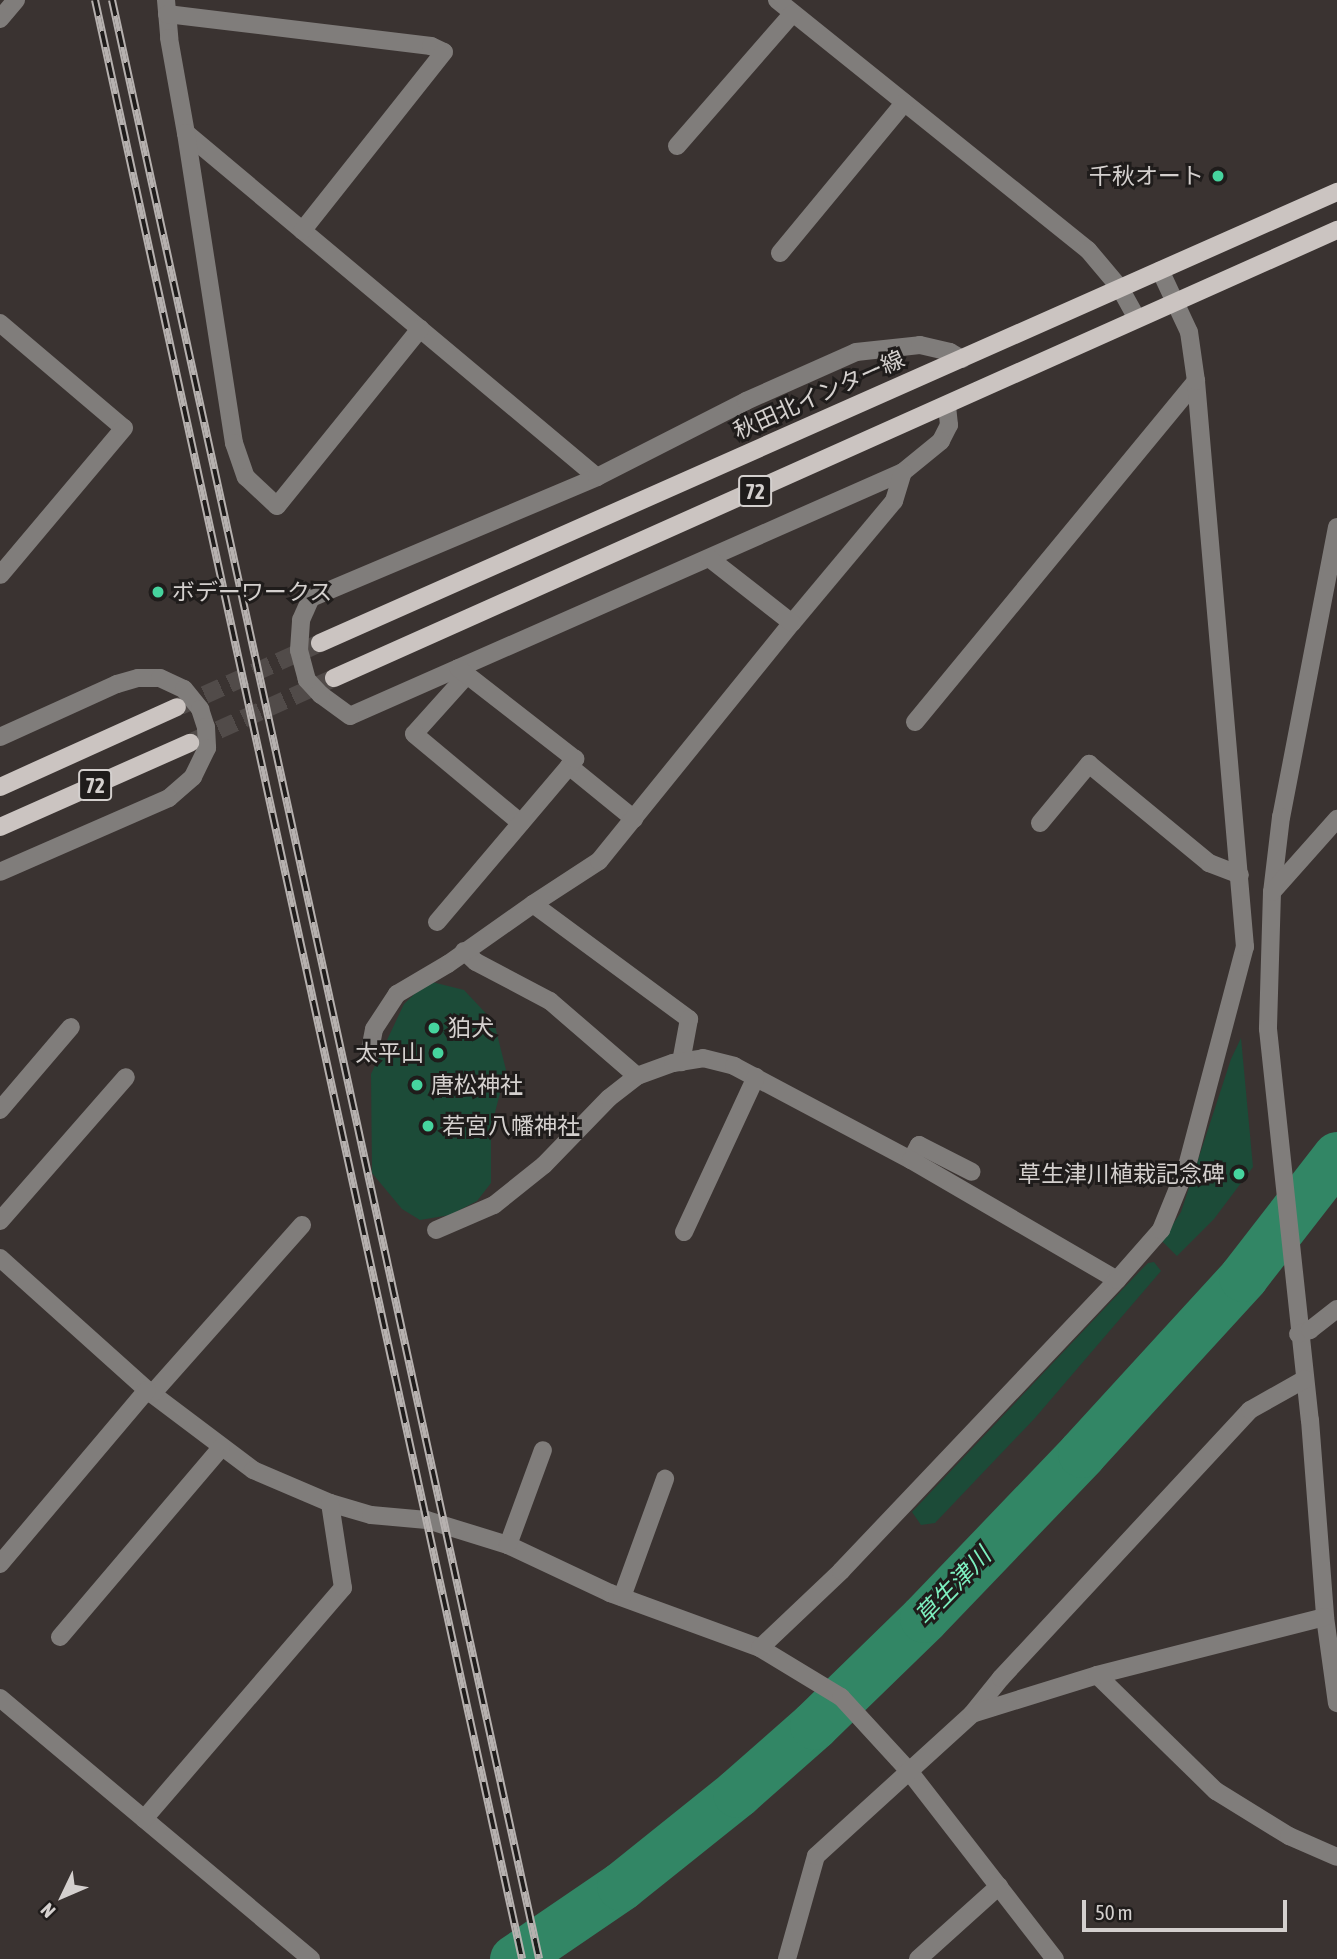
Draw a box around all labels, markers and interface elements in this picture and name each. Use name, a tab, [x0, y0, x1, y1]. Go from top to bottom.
place label: 千秋オート	[1089, 162, 1204, 190]
marker: 千秋オート	[1210, 168, 1226, 184]
street label: 秋田北インター線	[729, 345, 909, 445]
road number: 72	[738, 474, 772, 508]
place label: ボデーワークス	[172, 578, 333, 606]
marker: ボデーワークス	[150, 584, 166, 600]
road number: 72	[78, 768, 112, 802]
place label: 狛犬	[448, 1014, 494, 1042]
marker: 狛犬	[426, 1020, 442, 1036]
place label: 太平山	[355, 1039, 424, 1067]
marker: 太平山	[430, 1045, 446, 1061]
place label: 唐松神社	[431, 1071, 523, 1099]
marker: 唐松神社	[409, 1077, 425, 1093]
place label: 若宮八幡神社	[442, 1112, 580, 1140]
marker: 若宮八幡神社	[420, 1118, 436, 1134]
place label: 草生津川植栽記念碑	[1018, 1160, 1225, 1188]
marker: 草生津川植栽記念碑	[1231, 1166, 1247, 1182]
water label: 草生津川	[909, 1541, 997, 1631]
north arrow	[28, 1861, 98, 1931]
scale bar	[1085, 1885, 1290, 1929]
text: N	[36, 1899, 60, 1922]
text: 50 m	[1095, 1900, 1133, 1924]

